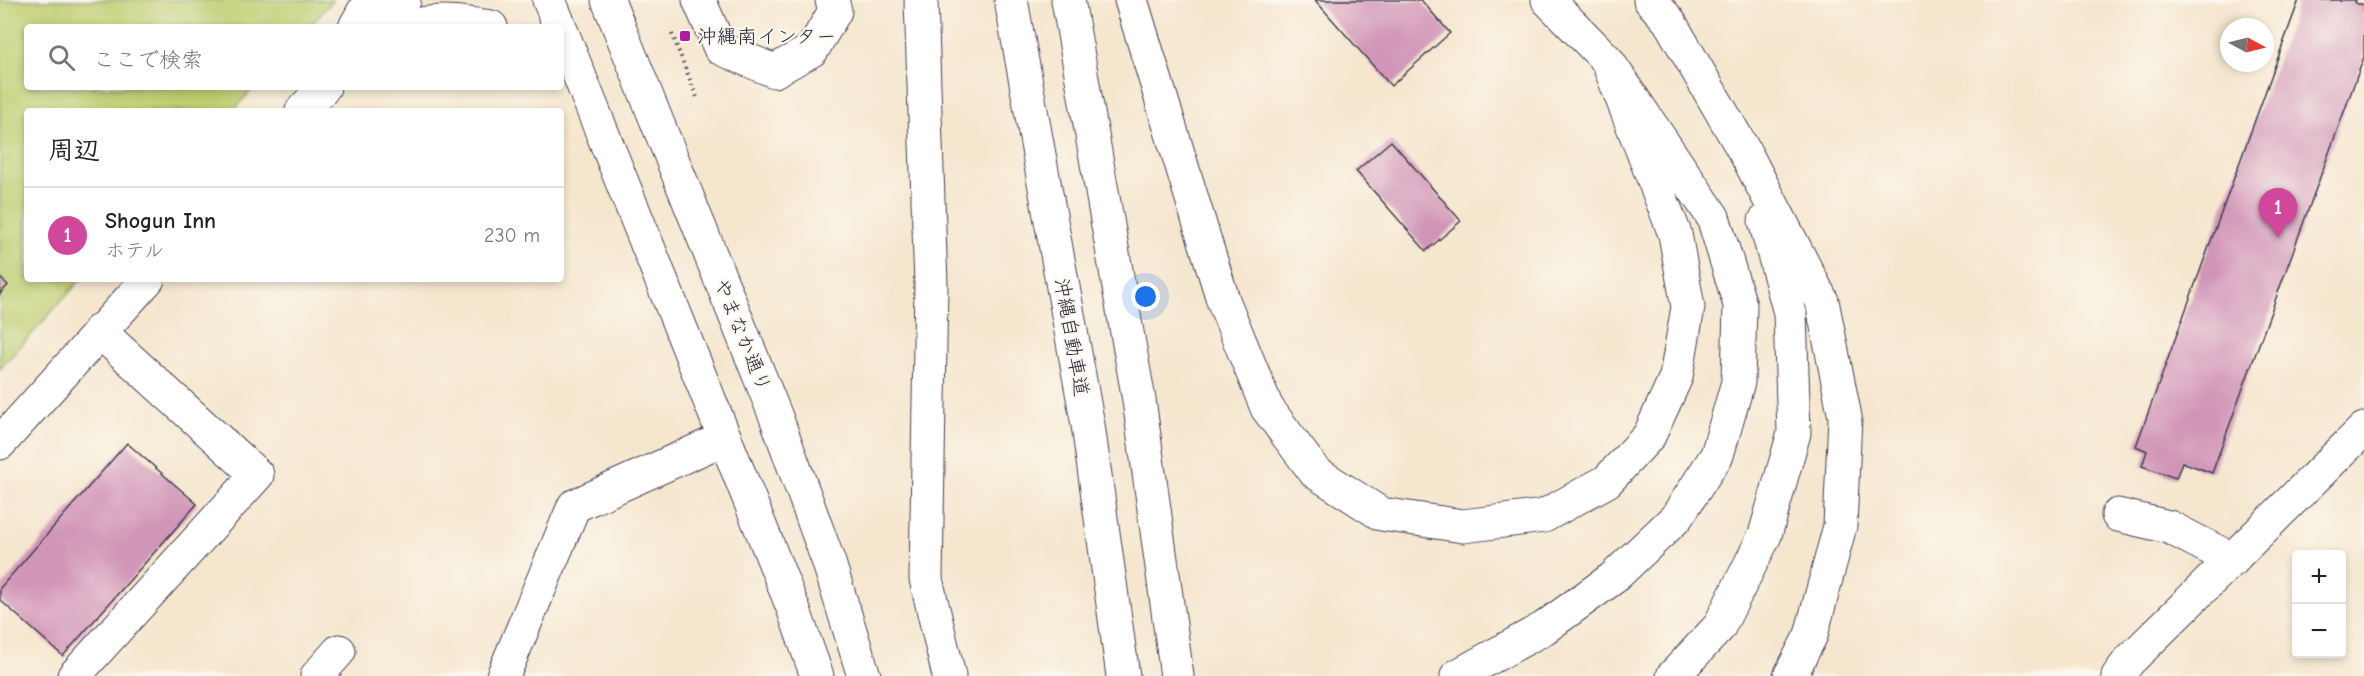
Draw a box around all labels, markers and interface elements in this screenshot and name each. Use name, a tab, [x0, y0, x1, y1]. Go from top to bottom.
north arrow	[2220, 18, 2274, 72]
search box	[24, 24, 564, 90]
place label: 沖縄南インター	[697, 25, 836, 48]
marker: 沖縄南インター	[678, 29, 692, 43]
icon: search	[45, 41, 78, 74]
text: ここで検索	[93, 47, 203, 73]
text: 周辺	[48, 136, 100, 166]
pin: 1	[2258, 188, 2298, 238]
text: Shogun Inn	[105, 208, 216, 234]
text: 1	[64, 224, 71, 247]
text: 230 m	[484, 224, 540, 247]
text: ホテル	[105, 239, 164, 262]
street label: やまなか通り	[709, 275, 776, 395]
street label: 沖縄自動車道	[1050, 276, 1093, 398]
your location	[1131, 282, 1160, 311]
map controls	[2292, 550, 2346, 658]
button: +	[2292, 550, 2346, 604]
button: −	[2292, 604, 2346, 658]

